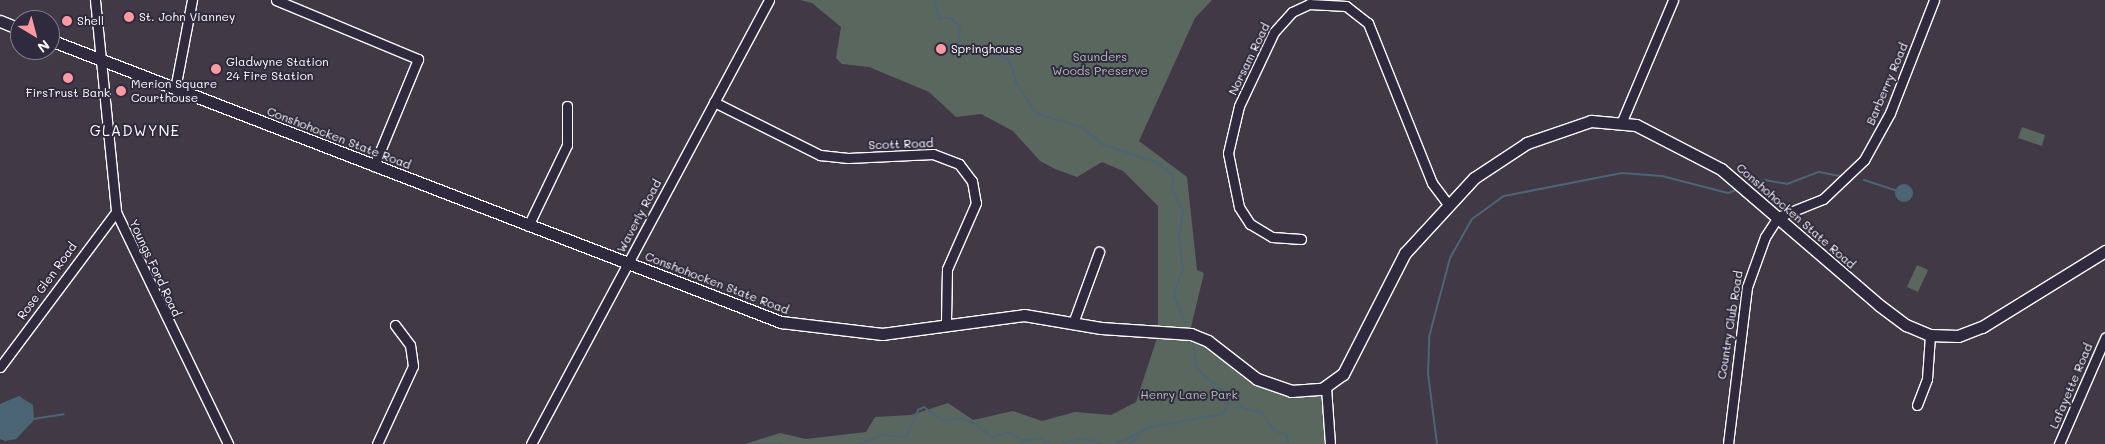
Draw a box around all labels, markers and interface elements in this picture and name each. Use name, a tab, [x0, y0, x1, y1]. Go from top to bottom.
north arrow	[10, 10, 60, 60]
place label: St. John Vianney	[139, 10, 235, 24]
marker: St. John Vianney	[123, 11, 135, 23]
place label: Shell	[77, 14, 104, 28]
marker: Shell	[61, 15, 73, 27]
street label: Norsam Road	[1225, 21, 1273, 97]
text: N	[34, 36, 54, 57]
street label: Barberry Road	[1863, 41, 1911, 127]
place label: Springhouse	[951, 42, 1022, 56]
marker: Springhouse	[935, 43, 947, 55]
park label: Saunders Woods Preserve	[1052, 50, 1148, 78]
place label: Gladwyne Station 24 Fire Station	[226, 55, 329, 83]
marker: Gladwyne Station 24 Fire Station	[210, 63, 222, 75]
marker: FirsTrust Bank	[62, 72, 74, 84]
place label: Merion Square Courthouse	[131, 77, 217, 105]
marker: Merion Square Courthouse	[115, 85, 127, 97]
place label: FirsTrust Bank	[26, 86, 110, 100]
street label: Conshohocken State Road	[265, 104, 413, 172]
district label: GLADWYNE	[89, 122, 181, 140]
street label: Scott Road	[868, 136, 934, 152]
street label: Conshohocken State Road	[1733, 160, 1859, 272]
street label: Waverly Road	[614, 177, 664, 255]
street label: Youngs Ford Road	[126, 217, 184, 319]
street label: Rose Glen Road	[14, 240, 80, 322]
street label: Conshohocken State Road	[643, 249, 791, 317]
street label: Country Club Road	[1714, 270, 1746, 380]
street label: Lafayette Road	[2047, 341, 2095, 431]
park label: Henry Lane Park	[1140, 388, 1238, 402]

